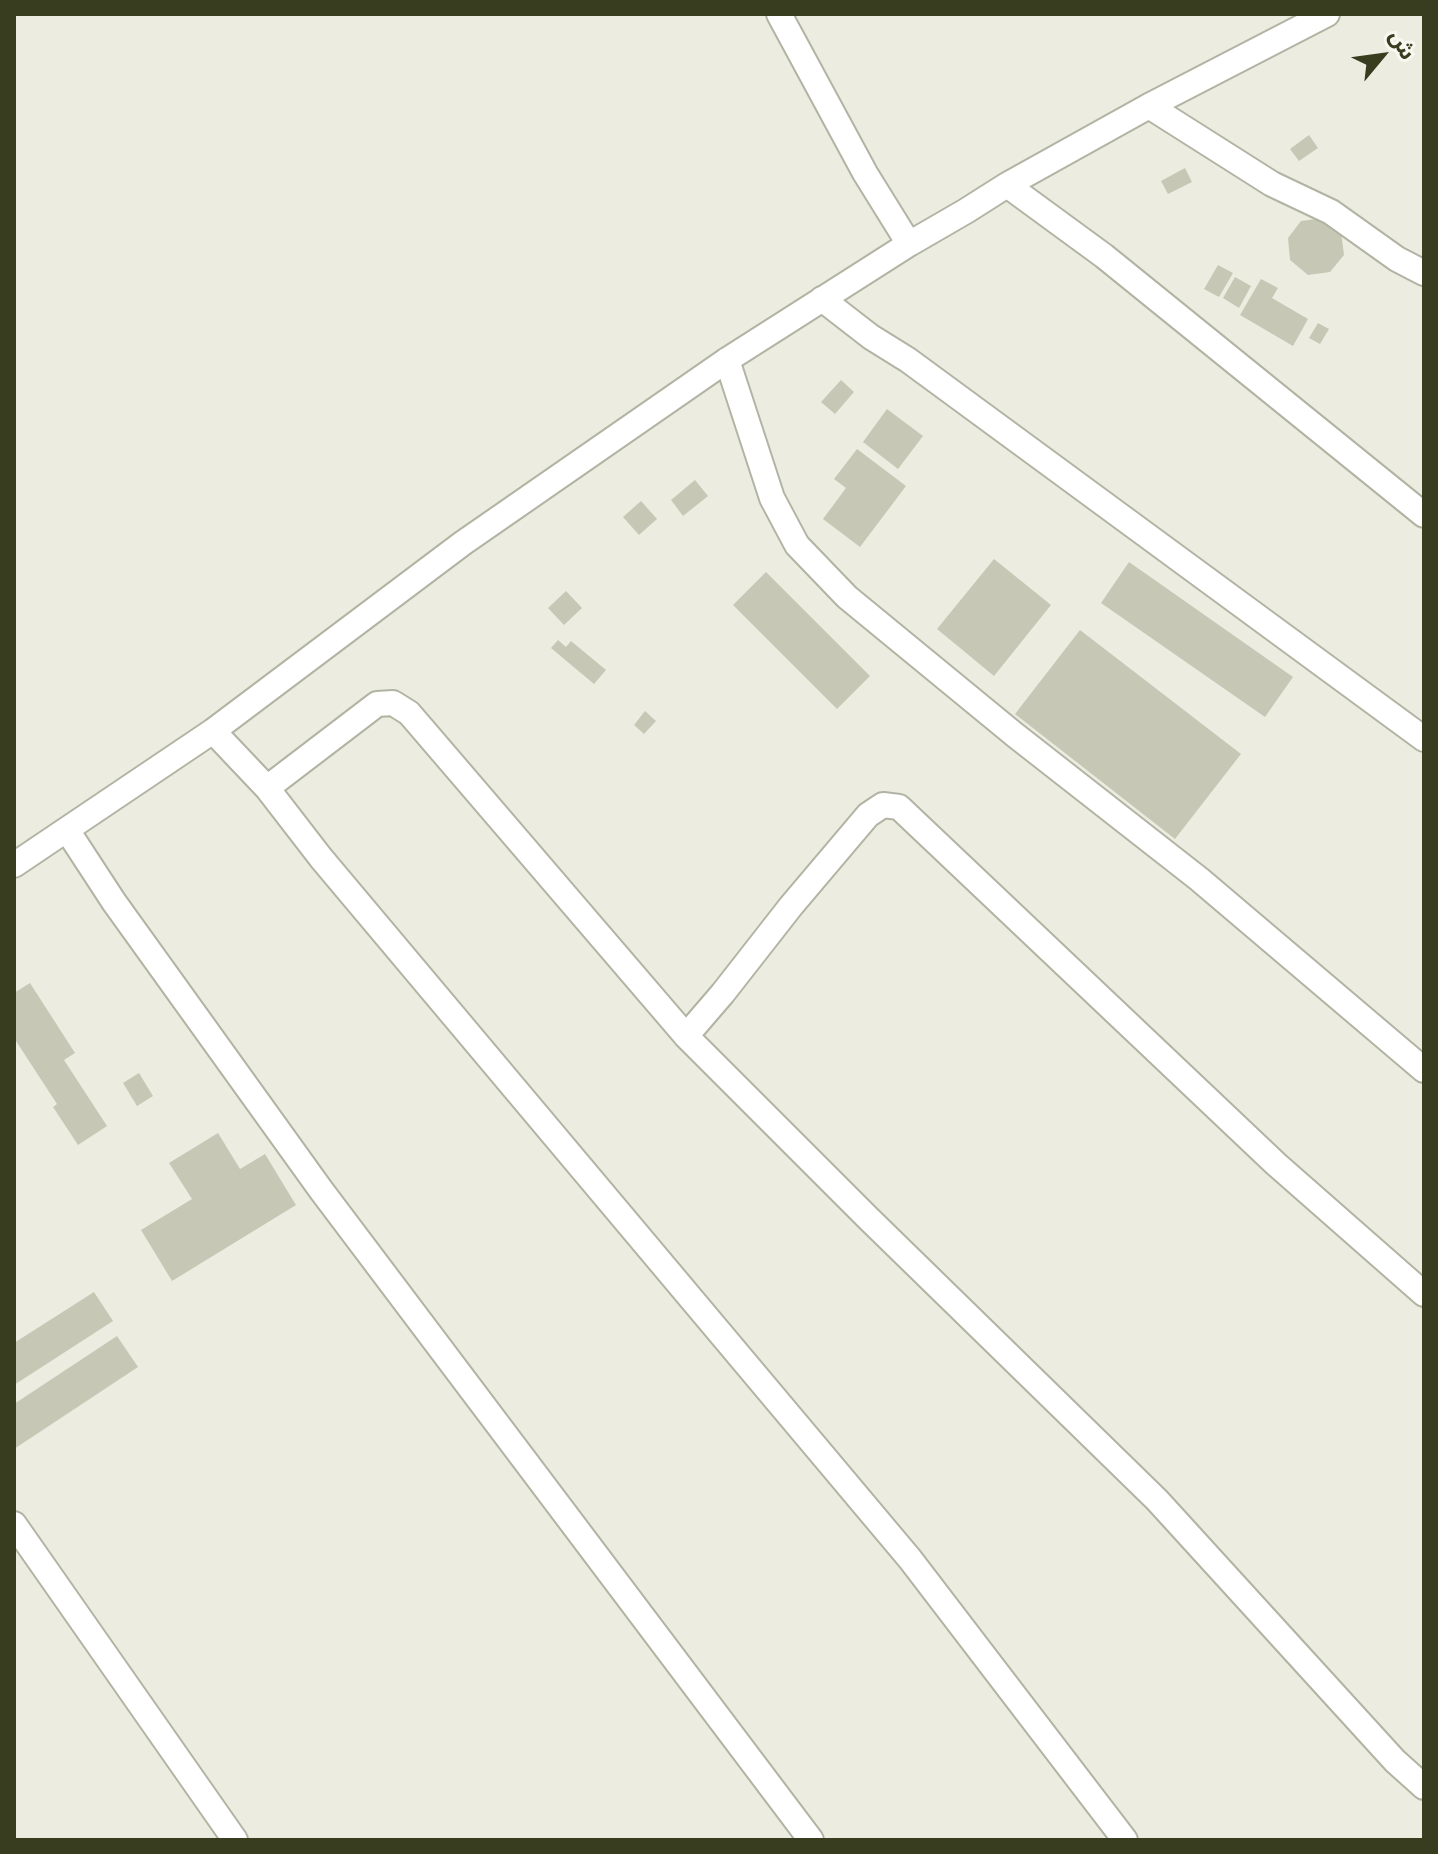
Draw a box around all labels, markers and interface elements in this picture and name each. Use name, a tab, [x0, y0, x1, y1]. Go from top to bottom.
north arrow	[1342, 16, 1422, 96]
text: ش	[1383, 24, 1423, 64]

